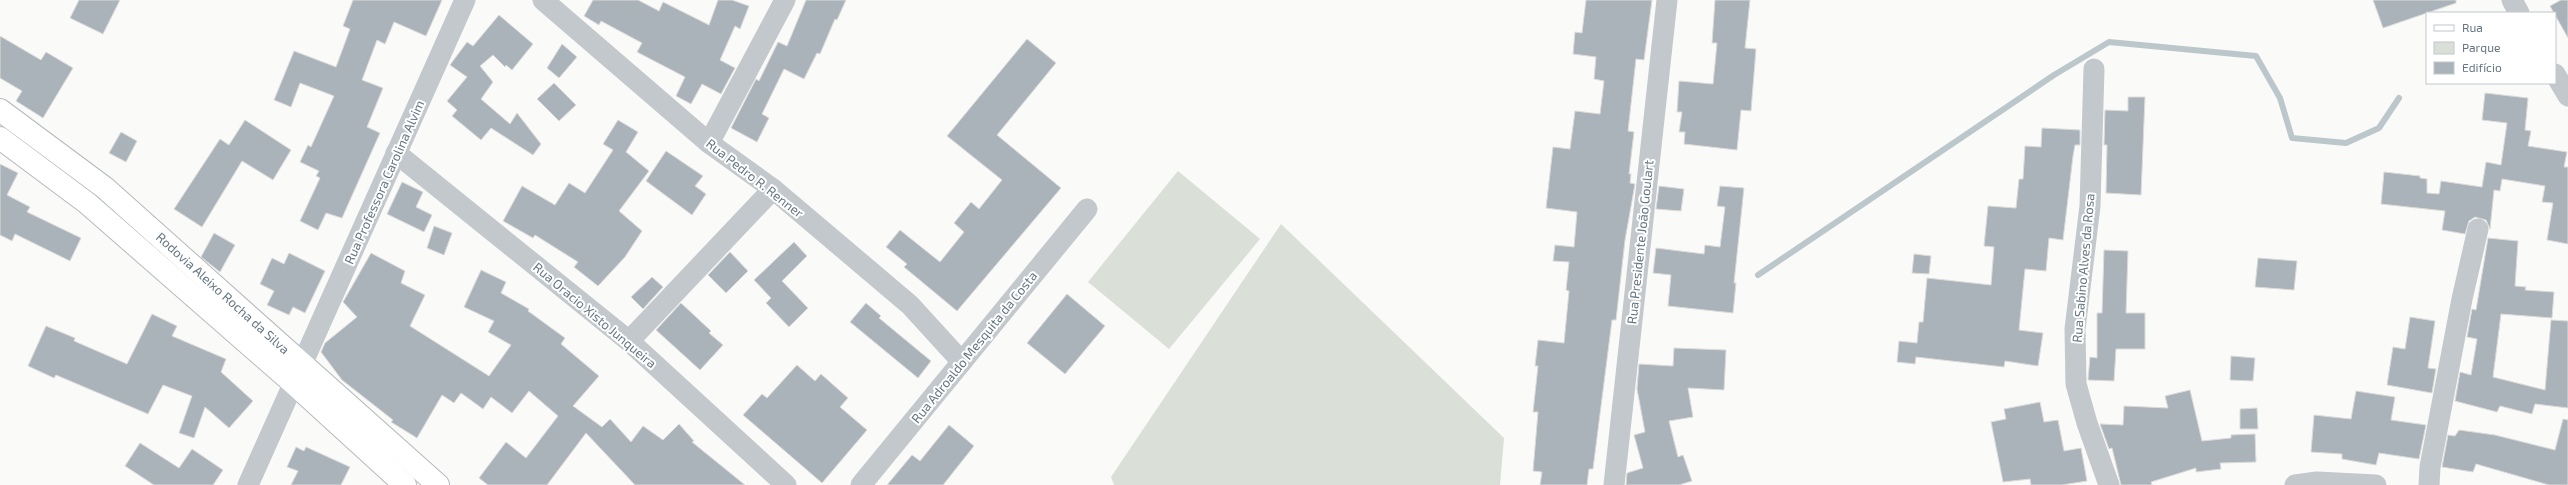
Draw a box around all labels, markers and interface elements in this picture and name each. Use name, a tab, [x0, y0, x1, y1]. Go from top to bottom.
legend	[2426, 12, 2556, 84]
text: Rua	[2462, 20, 2483, 34]
text: Parque	[2462, 40, 2500, 54]
text: Edifício	[2462, 60, 2502, 74]
street label: Rua Professora Carolina Alvim	[341, 98, 427, 266]
street label: Rua Pedro R. Renner	[703, 135, 807, 221]
street label: Rua Presidente João Goulart	[1623, 159, 1657, 325]
street label: Rua Sabino Alves da Rosa	[2069, 193, 2097, 343]
street label: Rodovia Aleixo Rocha da Silva	[153, 229, 293, 357]
street label: Rua Oracio Xisto Junqueira	[530, 259, 660, 371]
street label: Rua Adroaldo Mesquita da Costa	[908, 268, 1040, 426]

